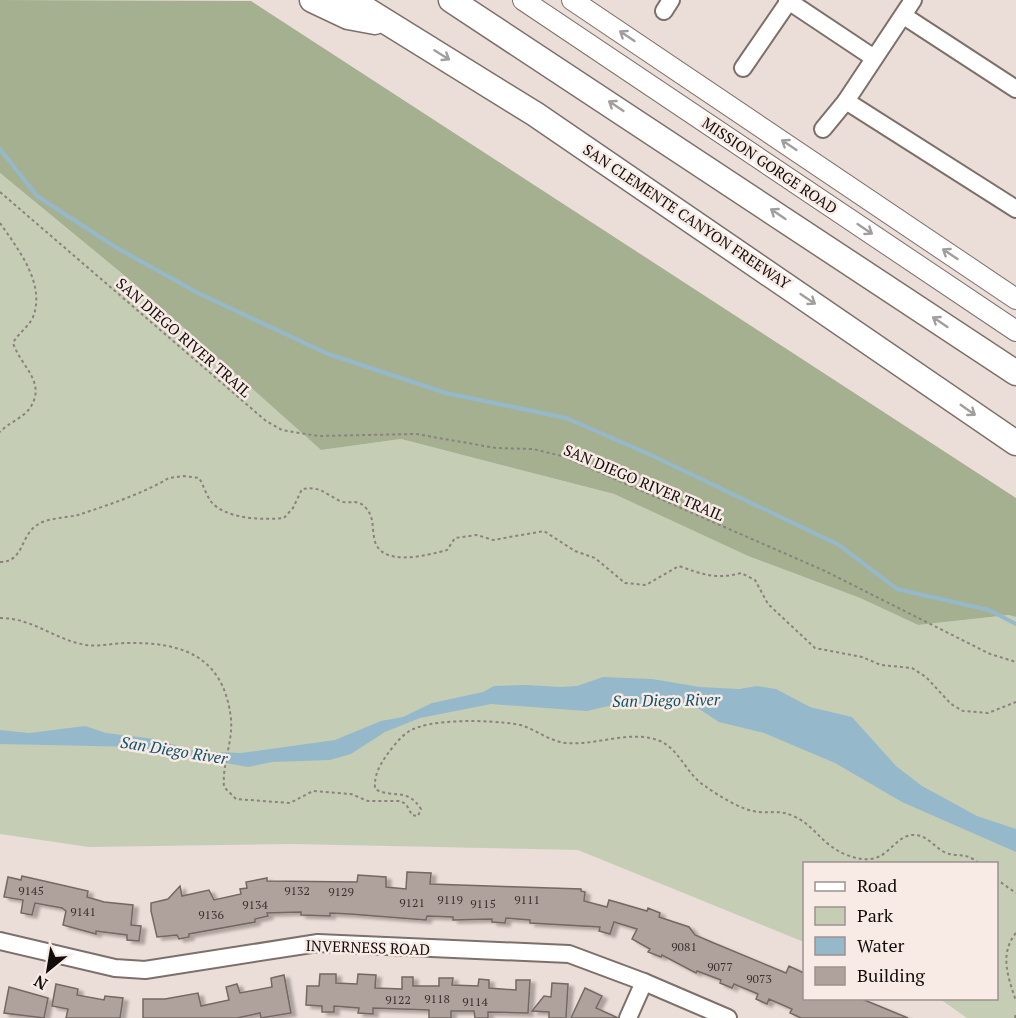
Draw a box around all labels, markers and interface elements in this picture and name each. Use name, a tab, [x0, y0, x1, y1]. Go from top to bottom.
one-way arrow	[619, 30, 635, 42]
one-way arrow	[433, 50, 450, 62]
one-way arrow	[608, 100, 624, 112]
street label: MISSION GORGE ROAD	[699, 112, 841, 218]
street label: SAN CLEMENTE CANYON FREEWAY	[580, 139, 795, 293]
one-way arrow	[781, 139, 797, 151]
one-way arrow	[770, 208, 787, 220]
one-way arrow	[856, 223, 873, 235]
one-way arrow	[942, 248, 959, 260]
street label: SAN DIEGO RIVER TRAIL	[112, 273, 256, 401]
one-way arrow	[799, 293, 816, 305]
one-way arrow	[932, 316, 949, 328]
one-way arrow	[960, 404, 976, 416]
street label: SAN DIEGO RIVER TRAIL	[561, 439, 727, 525]
water label: San Diego River	[612, 688, 721, 712]
water label: San Diego River	[119, 731, 230, 769]
legend	[803, 862, 998, 1000]
text: Road	[857, 873, 897, 897]
house number: 9145	[18, 883, 44, 898]
house number: 9132	[284, 883, 310, 898]
house number: 9129	[328, 884, 354, 899]
house number: 9119	[437, 892, 463, 907]
house number: 9111	[514, 892, 540, 907]
house number: 9121	[399, 895, 425, 910]
house number: 9115	[470, 896, 496, 911]
house number: 9134	[242, 897, 268, 912]
text: Park	[857, 903, 894, 927]
house number: 9141	[70, 904, 96, 919]
house number: 9136	[198, 907, 224, 922]
text: Water	[857, 933, 904, 957]
street label: INVERNESS ROAD	[305, 935, 431, 959]
house number: 9081	[671, 939, 697, 954]
north arrow	[18, 940, 78, 1000]
house number: 9077	[707, 959, 733, 974]
text: Building	[857, 963, 925, 987]
text: N	[30, 970, 51, 996]
house number: 9073	[746, 971, 772, 986]
house number: 9118	[424, 991, 450, 1006]
house number: 9122	[385, 992, 411, 1007]
house number: 9114	[462, 994, 488, 1009]

